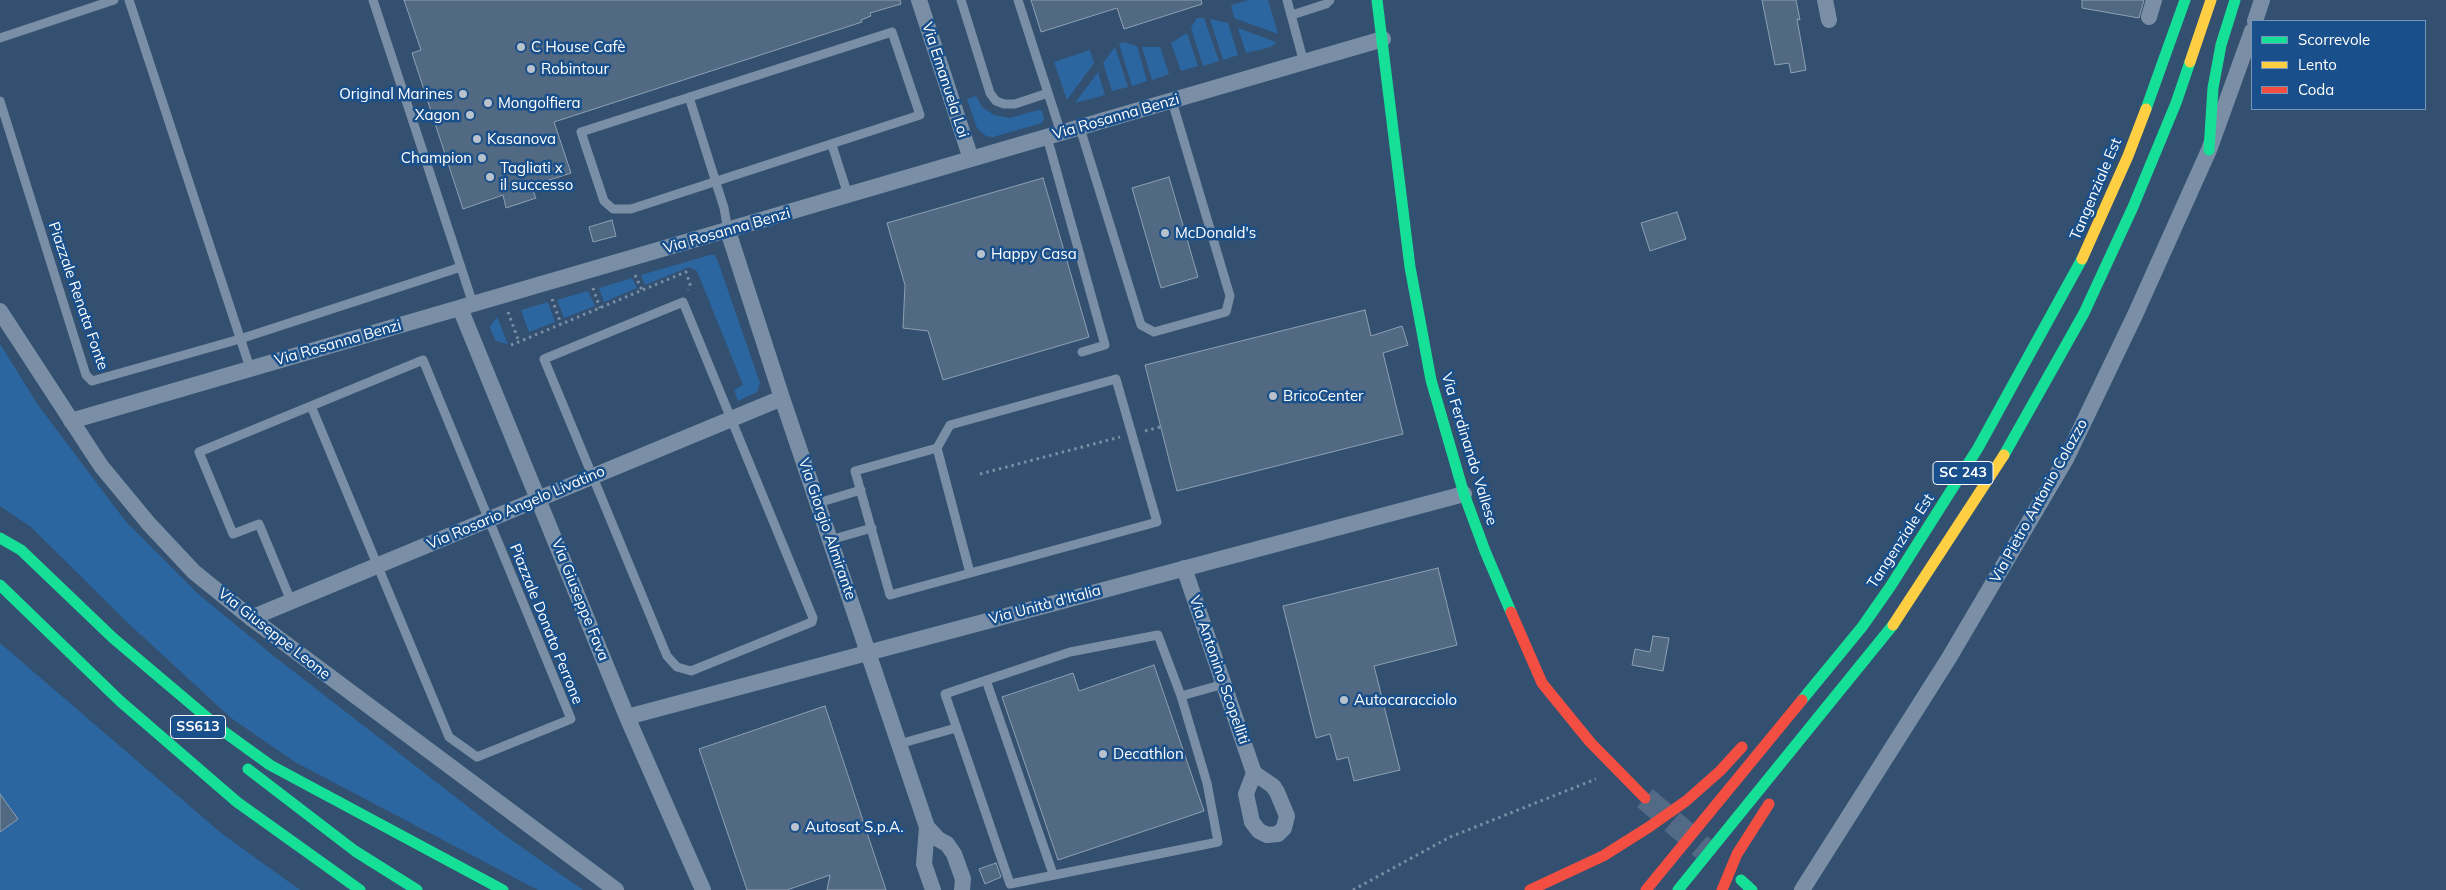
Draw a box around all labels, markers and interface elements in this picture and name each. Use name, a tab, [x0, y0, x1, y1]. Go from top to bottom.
street label: Via Emanuela Loi	[918, 20, 972, 140]
legend	[2251, 20, 2426, 110]
text: Scorrevole	[2298, 30, 2370, 49]
place label: C House Cafè	[531, 38, 625, 56]
marker: C House Cafè	[515, 41, 527, 53]
text: Lento	[2298, 55, 2337, 74]
place label: Robintour	[541, 60, 609, 78]
marker: Robintour	[525, 63, 537, 75]
text: Coda	[2298, 80, 2334, 99]
place label: Original Marines	[339, 85, 453, 103]
marker: Original Marines	[457, 88, 469, 100]
street label: Via Rosanna Benzi	[1050, 90, 1182, 144]
place label: Mongolfiera	[498, 94, 581, 112]
marker: Mongolfiera	[482, 97, 494, 109]
place label: Xagon	[415, 106, 460, 124]
marker: Xagon	[464, 109, 476, 121]
place label: Kasanova	[487, 130, 556, 148]
marker: Kasanova	[471, 133, 483, 145]
street label: Tangenziale Est	[2066, 135, 2126, 243]
place label: Champion	[401, 149, 472, 167]
marker: Champion	[476, 152, 488, 164]
place label: Tagliati x il successo	[500, 159, 573, 194]
marker: Tagliati x il successo	[484, 171, 496, 183]
street label: Via Rosanna Benzi	[661, 204, 793, 258]
street label: Piazzale Renata Fonte	[44, 219, 112, 373]
place label: McDonald's	[1175, 224, 1256, 242]
marker: McDonald's	[1159, 227, 1171, 239]
place label: Happy Casa	[991, 245, 1077, 263]
marker: Happy Casa	[975, 248, 987, 260]
street label: Via Rosanna Benzi	[272, 316, 404, 370]
street label: Via Ferdinando Vallese	[1437, 370, 1501, 528]
place label: BricoCenter	[1283, 387, 1364, 405]
marker: BricoCenter	[1267, 390, 1279, 402]
street label: Via Pietro Antonio Colazzo	[1986, 416, 2092, 586]
street label: Via Giorgio Almirante	[794, 456, 860, 602]
street label: Via Rosario Angelo Livatino	[424, 462, 608, 554]
road number: SC 243	[1933, 462, 1993, 484]
street label: Tangenziale Est	[1864, 490, 1938, 592]
street label: Via Giuseppe Fava	[547, 537, 613, 663]
street label: Piazzale Donato Perrone	[506, 541, 586, 707]
street label: Via Unità d'Italia	[987, 581, 1103, 629]
street label: Via Giuseppe Leone	[214, 585, 334, 683]
street label: Via Antonino Scopelliti	[1185, 593, 1253, 747]
place label: Autocaracciolo	[1354, 691, 1457, 709]
marker: Autocaracciolo	[1338, 694, 1350, 706]
road number: SS613	[170, 716, 226, 739]
place label: Decathlon	[1113, 745, 1184, 763]
marker: Decathlon	[1097, 748, 1109, 760]
place label: Autosat S.p.A.	[805, 818, 904, 836]
marker: Autosat S.p.A.	[789, 821, 801, 833]

